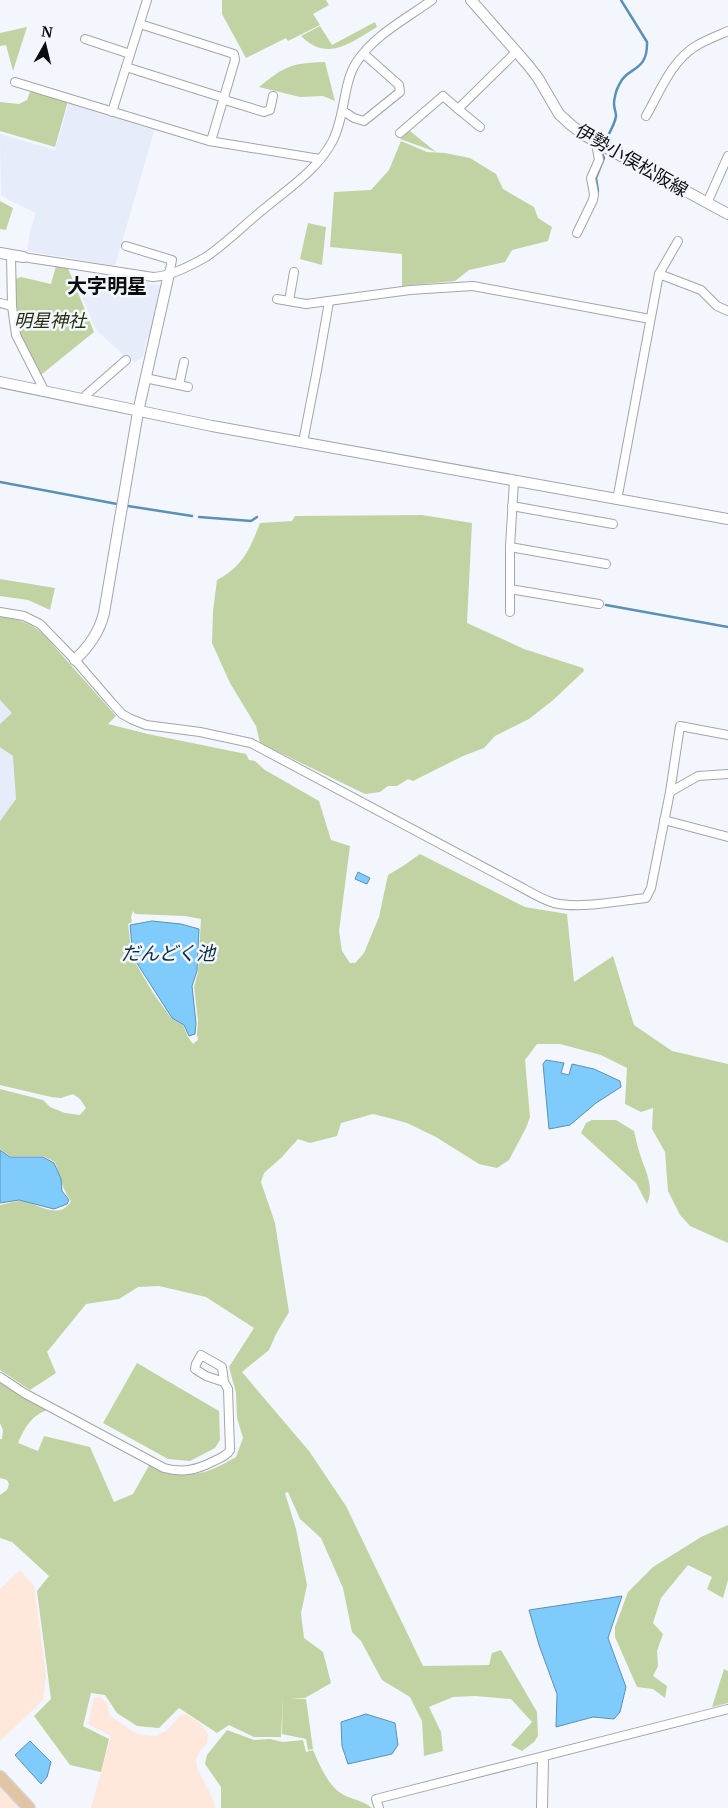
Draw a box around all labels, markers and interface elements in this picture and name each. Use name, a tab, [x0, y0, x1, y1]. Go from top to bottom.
north arrow	[20, 20, 70, 70]
text: N	[40, 22, 54, 42]
street label: 伊勢小俣松阪線	[572, 119, 692, 201]
district label: 大字明星	[67, 273, 147, 298]
park label: 明星神社	[14, 309, 88, 332]
water label: だんどく池	[121, 941, 217, 965]

